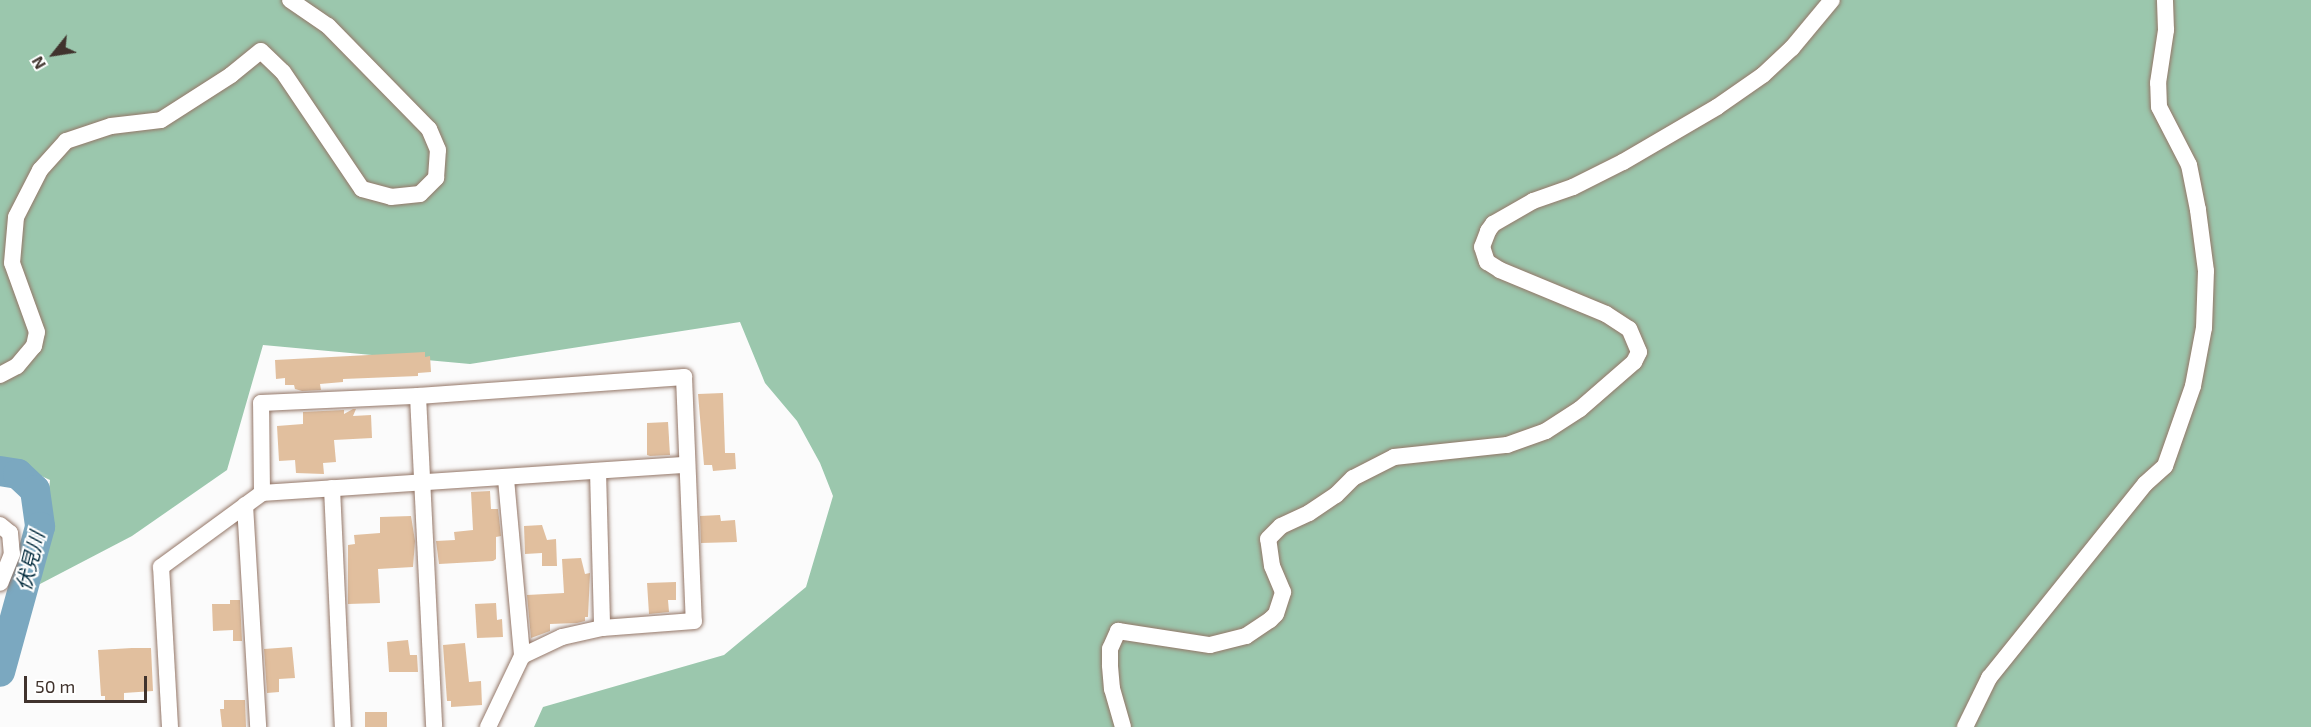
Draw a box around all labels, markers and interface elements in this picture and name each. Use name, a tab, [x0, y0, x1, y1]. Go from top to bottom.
north arrow	[24, 24, 84, 84]
text: N	[27, 53, 49, 73]
water label: 伏見川	[11, 529, 49, 593]
scale bar	[27, 664, 150, 702]
text: 50 m	[35, 675, 75, 697]

